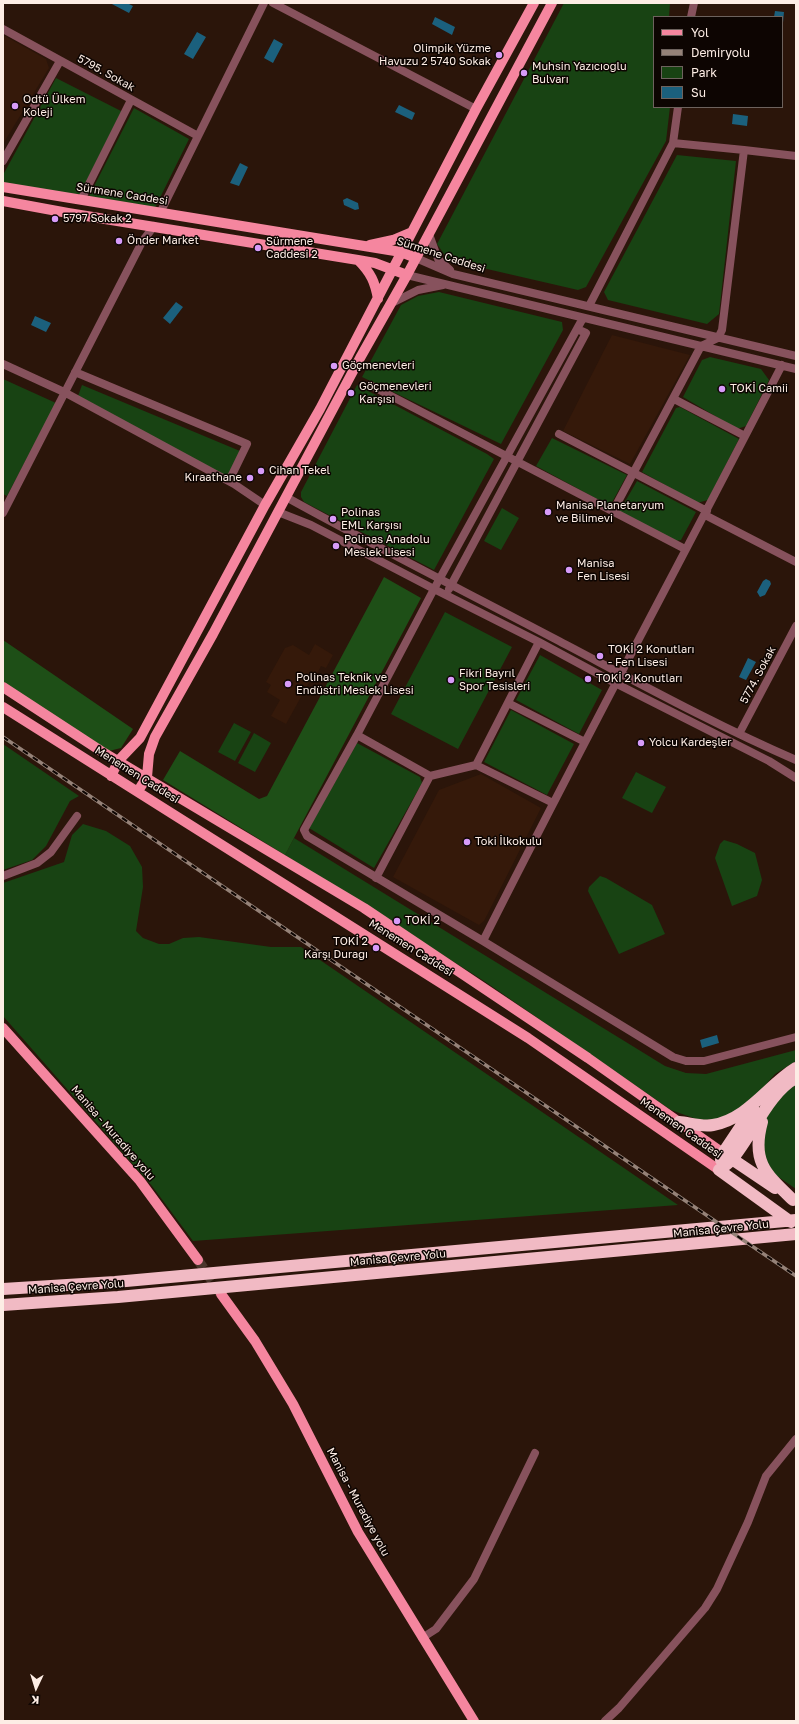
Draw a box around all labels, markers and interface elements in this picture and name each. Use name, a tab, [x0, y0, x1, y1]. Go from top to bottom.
legend	[653, 16, 783, 108]
text: Yol	[691, 25, 709, 40]
place label: Olimpik Yüzme Havuzu 2 5740 Sokak	[379, 42, 491, 68]
text: Demiryolu	[691, 45, 750, 60]
marker: Olimpik Yüzme Havuzu 2 5740 Sokak	[494, 50, 504, 60]
street label: 5795. Sokak	[75, 52, 137, 94]
place label: Muhsin Yazıcıoğlu Bulvarı	[532, 60, 627, 86]
text: Park	[691, 65, 717, 80]
marker: Muhsin Yazıcıoğlu Bulvarı	[519, 68, 529, 78]
text: Su	[691, 85, 706, 100]
place label: Odtü Ülkem Koleji	[23, 93, 85, 119]
marker: Odtü Ülkem Koleji	[10, 101, 20, 111]
street label: Sürmene Caddesi	[75, 180, 169, 208]
place label: 5797 Sokak 2	[63, 212, 132, 226]
marker: 5797 Sokak 2	[50, 214, 60, 224]
place label: Önder Market	[127, 234, 199, 248]
street label: Sürmene Caddesi	[395, 234, 487, 276]
place label: Sürmene Caddesi 2	[266, 235, 318, 261]
marker: Önder Market	[114, 236, 124, 246]
marker: Sürmene Caddesi 2	[253, 243, 263, 253]
place label: Göçmenevleri	[342, 359, 415, 373]
marker: Göçmenevleri	[329, 361, 339, 371]
place label: Göçmenevleri Karşısı	[359, 380, 432, 406]
place label: TOKİ Camii	[730, 382, 788, 396]
marker: TOKİ Camii	[717, 384, 727, 394]
marker: Göçmenevleri Karşısı	[346, 388, 356, 398]
place label: Cihan Tekel	[269, 464, 330, 478]
marker: Cihan Tekel	[256, 466, 266, 476]
place label: Kıraathane	[184, 471, 242, 485]
marker: Kıraathane	[245, 473, 255, 483]
place label: Manisa Planetaryum ve Bilimevi	[556, 499, 664, 525]
place label: Polinas EML Karşısı	[341, 506, 402, 532]
marker: Manisa Planetaryum ve Bilimevi	[543, 507, 553, 517]
marker: Polinas EML Karşısı	[328, 514, 338, 524]
place label: Polinas Anadolu Meslek Lisesi	[344, 533, 430, 559]
marker: Polinas Anadolu Meslek Lisesi	[331, 541, 341, 551]
place label: Manisa Fen Lisesi	[577, 557, 630, 583]
marker: Manisa Fen Lisesi	[564, 565, 574, 575]
place label: TOKİ 2 Konutları - Fen Lisesi	[608, 643, 694, 669]
street label: 5774. Sokak	[737, 644, 779, 706]
marker: TOKİ 2 Konutları - Fen Lisesi	[595, 651, 605, 661]
place label: Fikri Bayrıl Spor Tesisleri	[459, 667, 530, 693]
place label: Polinas Teknik ve Endüstri Meslek Lisesi	[296, 671, 414, 697]
place label: TOKİ 2 Konutları	[596, 672, 682, 686]
marker: TOKİ 2 Konutları	[583, 674, 593, 684]
marker: Fikri Bayrıl Spor Tesisleri	[446, 675, 456, 685]
marker: Polinas Teknik ve Endüstri Meslek Lisesi	[283, 679, 293, 689]
place label: Yolcu Kardeşler	[649, 736, 731, 750]
marker: Yolcu Kardeşler	[636, 738, 646, 748]
street label: Menemen Caddesi	[92, 744, 182, 806]
place label: Toki İlkokulu	[475, 835, 542, 849]
marker: Toki İlkokulu	[462, 837, 472, 847]
place label: TOKİ 2	[405, 914, 440, 928]
marker: TOKİ 2	[392, 916, 402, 926]
street label: Menemen Caddesi	[366, 917, 456, 979]
place label: TOKİ 2 Karşı Durağı	[304, 935, 368, 961]
marker: TOKİ 2 Karşı Durağı	[371, 943, 381, 953]
street label: Manisa - Muradiye yolu	[68, 1083, 158, 1183]
street label: Menemen Caddesi	[637, 1095, 725, 1161]
street label: Manisa Çevre Yolu	[672, 1217, 770, 1241]
street label: Manisa Çevre Yolu	[349, 1247, 447, 1269]
street label: Manisa Çevre Yolu	[28, 1277, 124, 1297]
street label: Manisa - Muradiye yolu	[324, 1445, 392, 1559]
north arrow	[16, 1668, 56, 1708]
text: K	[31, 1694, 40, 1707]

